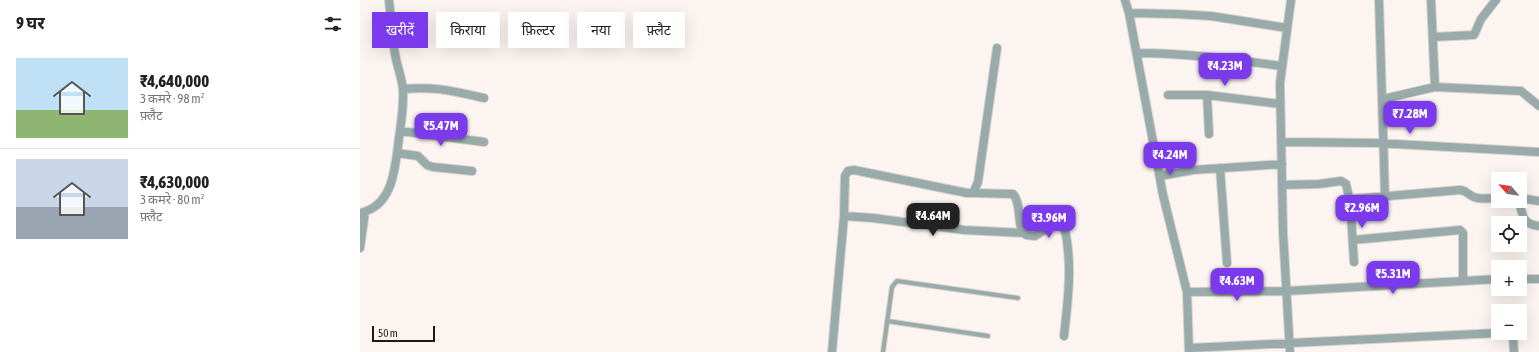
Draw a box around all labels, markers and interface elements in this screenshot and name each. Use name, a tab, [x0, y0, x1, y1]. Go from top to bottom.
chip: खरीदें	[372, 12, 428, 48]
chip: किराया	[436, 12, 500, 48]
chip: फ़िल्टर	[508, 12, 569, 48]
chip: नया	[577, 12, 625, 48]
chip: फ़्लैट	[633, 12, 685, 48]
text: 9 घर	[16, 13, 45, 33]
icon: filters	[322, 13, 344, 35]
pin: ₹4.23M	[1192, 53, 1258, 87]
text: ₹4.23M	[1208, 58, 1242, 73]
text: ₹4,640,000	[140, 71, 209, 91]
icon: home	[48, 74, 96, 122]
text: 3 कमरे · 98 m²	[140, 91, 204, 106]
pin: ₹7.28M	[1377, 101, 1443, 135]
text: ₹7.28M	[1393, 106, 1427, 121]
text: फ़्लैट	[140, 108, 163, 123]
pin: ₹5.47M	[408, 113, 474, 147]
text: ₹5.47M	[424, 118, 458, 133]
pin: ₹4.24M	[1137, 142, 1203, 176]
text: ₹4.24M	[1153, 147, 1187, 162]
text: ₹4,630,000	[140, 172, 209, 192]
north arrow	[1491, 172, 1527, 208]
map controls	[1491, 172, 1527, 340]
icon: home	[48, 175, 96, 223]
text: 3 कमरे · 80 m²	[140, 192, 204, 207]
pin: ₹2.96M	[1329, 195, 1395, 229]
text: ₹2.96M	[1345, 200, 1379, 215]
pin: ₹4.64M	[900, 203, 966, 237]
pin: ₹3.96M	[1016, 205, 1082, 239]
text: ₹4.64M	[916, 208, 950, 223]
text: फ़्लैट	[140, 209, 163, 224]
text: ₹3.96M	[1032, 210, 1066, 225]
button: locate	[1491, 216, 1527, 252]
button: +	[1491, 260, 1527, 296]
pin: ₹5.31M	[1360, 261, 1426, 295]
text: ₹5.31M	[1376, 266, 1410, 281]
pin: ₹4.63M	[1204, 268, 1270, 302]
text: ₹4.63M	[1220, 273, 1254, 288]
button: −	[1491, 304, 1527, 340]
scale bar	[372, 324, 435, 343]
text: 50 m	[378, 327, 398, 339]

